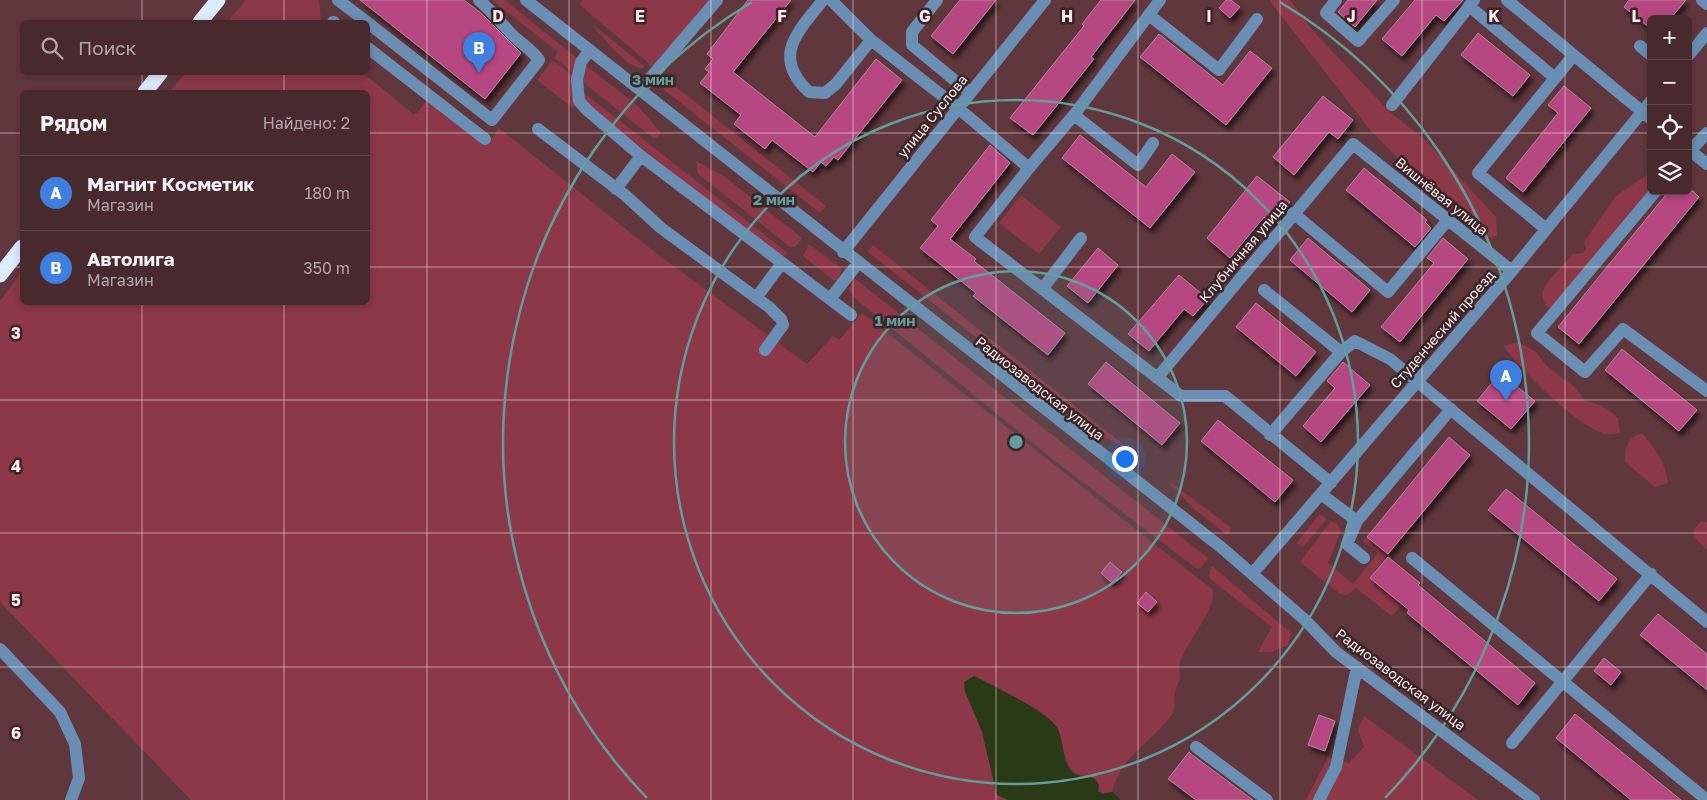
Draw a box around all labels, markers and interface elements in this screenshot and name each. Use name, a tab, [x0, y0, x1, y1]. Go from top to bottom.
text: D	[492, 6, 504, 26]
text: E	[635, 6, 645, 26]
text: F	[777, 6, 787, 26]
text: G	[919, 6, 931, 26]
text: H	[1061, 6, 1073, 26]
text: I	[1206, 6, 1212, 26]
text: J	[1346, 6, 1356, 26]
text: K	[1488, 6, 1500, 26]
text: L	[1631, 6, 1641, 26]
map controls	[1647, 15, 1692, 195]
button: +	[1647, 15, 1692, 60]
search box	[20, 20, 370, 75]
pin: B	[463, 32, 495, 73]
icon: search	[38, 34, 66, 62]
text: Поиск	[78, 36, 137, 59]
button: −	[1647, 60, 1692, 105]
text: 3 мин	[632, 70, 674, 88]
street label: улица Суслова	[893, 71, 971, 161]
button: locate	[1647, 105, 1692, 150]
text: Рядом	[40, 110, 107, 136]
text: Найдено: 2	[263, 113, 350, 133]
button: layers	[1647, 150, 1692, 195]
street label: Вишнёвая улица	[1392, 153, 1492, 239]
text: Магнит Косметик	[87, 172, 255, 195]
text: A	[50, 183, 62, 203]
text: 180 m	[304, 183, 350, 203]
text: 2 мин	[753, 190, 795, 208]
text: Магазин	[87, 195, 154, 215]
street label: Клубничная улица	[1195, 196, 1291, 306]
text: Автолига	[87, 247, 174, 270]
text: B	[50, 258, 62, 278]
text: 350 m	[303, 258, 350, 278]
street label: Студенческий проезд	[1386, 266, 1498, 391]
text: Магазин	[87, 270, 154, 290]
text: 1 мин	[875, 311, 915, 329]
text: 3	[11, 323, 21, 343]
street label: Радиозаводская улица	[972, 333, 1108, 443]
pin: A	[1490, 360, 1522, 401]
centre of rings	[1007, 433, 1025, 451]
your location	[1112, 446, 1138, 472]
text: 4	[11, 456, 21, 476]
text: 5	[11, 590, 21, 610]
street label: Радиозаводская улица	[1333, 625, 1469, 733]
text: 6	[11, 723, 21, 743]

